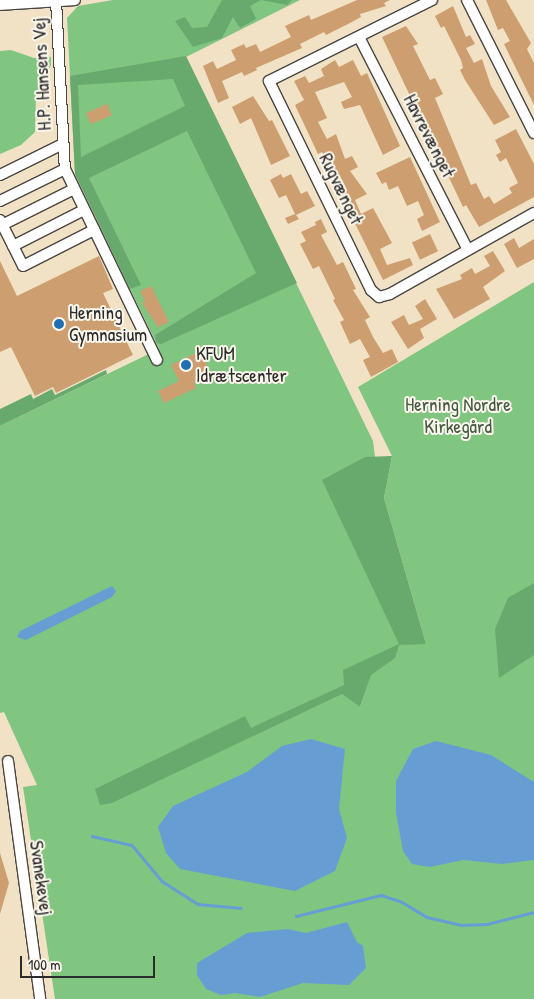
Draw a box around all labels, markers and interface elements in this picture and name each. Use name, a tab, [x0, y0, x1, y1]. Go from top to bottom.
street label: H.P. Hansens Vej	[28, 17, 56, 131]
street label: Havrevænget	[398, 90, 460, 182]
street label: Rugvænget	[314, 150, 368, 228]
place label: Herning Gymnasium	[69, 302, 147, 346]
marker: Herning Gymnasium	[53, 318, 65, 330]
place label: KFUM Idrætscenter	[196, 343, 287, 387]
marker: KFUM Idrætscenter	[180, 359, 192, 371]
park label: Herning Nordre Kirkegård	[405, 394, 511, 438]
street label: Svanekevej	[24, 839, 58, 917]
scale bar	[22, 946, 158, 978]
text: 100 m	[28, 954, 61, 975]

